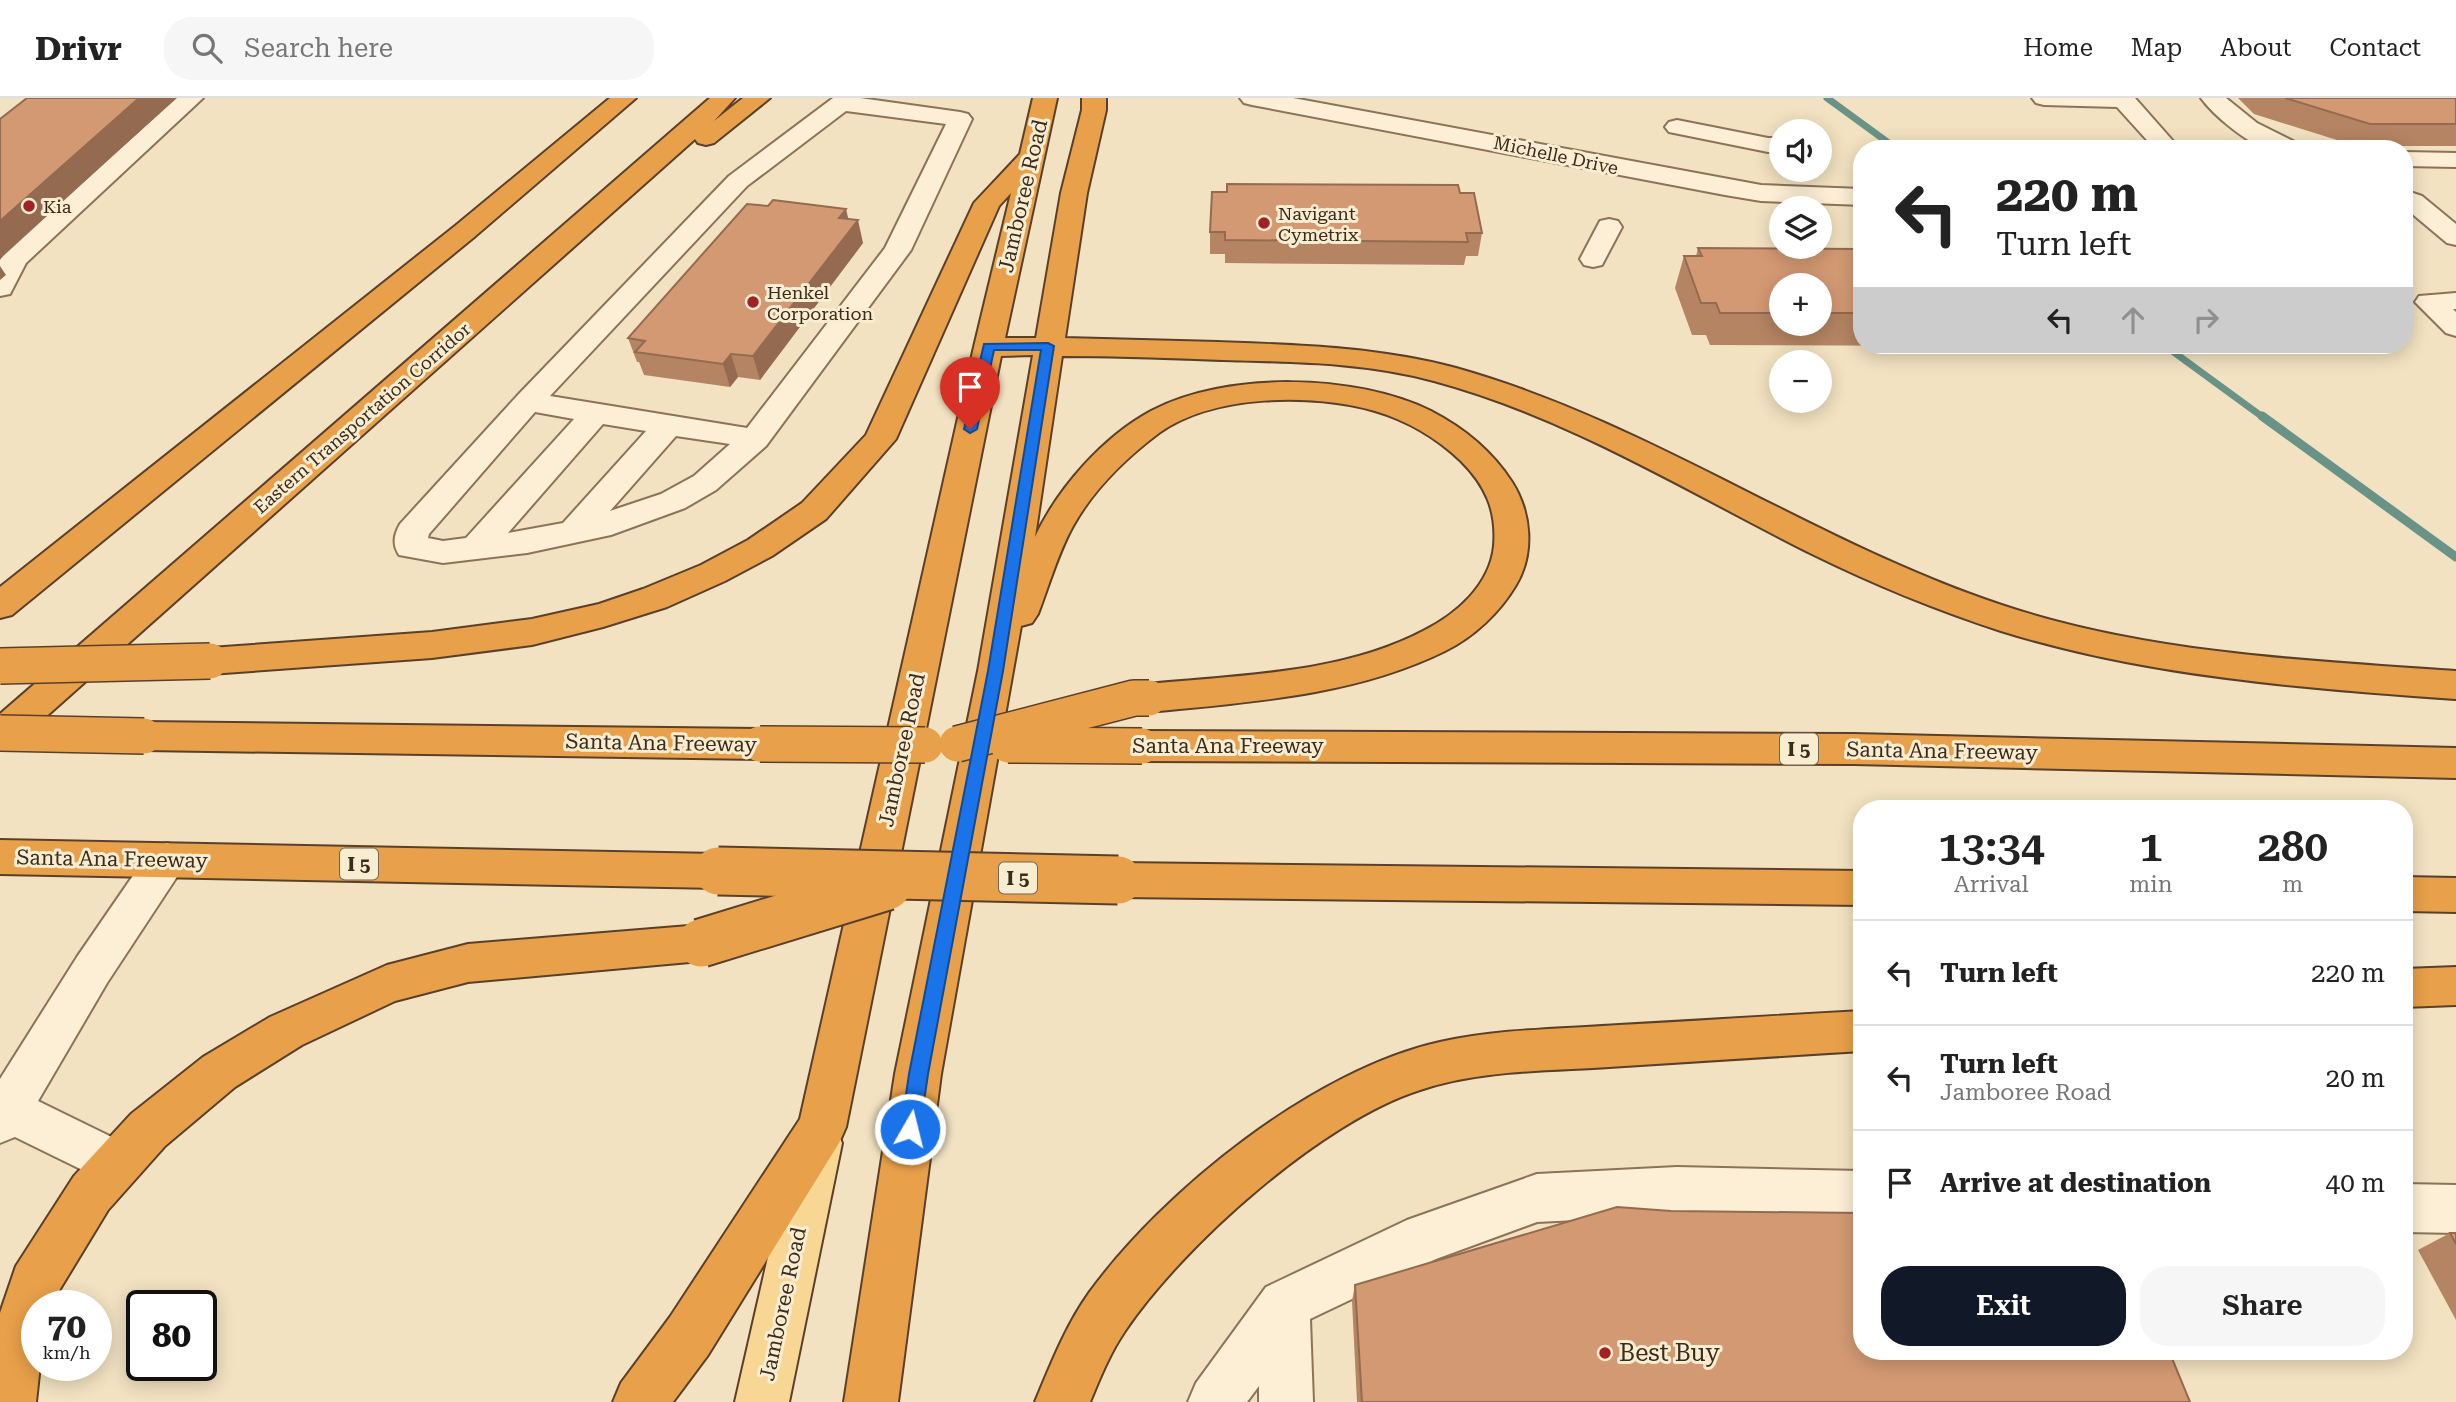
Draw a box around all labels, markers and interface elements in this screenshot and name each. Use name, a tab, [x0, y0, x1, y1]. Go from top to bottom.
search box	[164, 17, 654, 80]
text: Drivr	[35, 29, 122, 68]
icon: search	[188, 29, 226, 67]
text: Search here	[244, 33, 393, 63]
text: Home	[2023, 34, 2093, 62]
text: Map	[2131, 34, 2182, 62]
text: About	[2220, 34, 2291, 62]
text: Contact	[2329, 34, 2421, 62]
street label: Jamboree Road	[994, 117, 1052, 275]
map controls	[1769, 119, 1832, 413]
button: sound	[1769, 119, 1832, 182]
street label: Michelle Drive	[1492, 132, 1620, 178]
text: 220 m	[1996, 166, 2138, 223]
icon: left	[1881, 168, 1972, 259]
place label: Kia	[43, 196, 72, 217]
button: layers	[1769, 196, 1832, 259]
marker: Kia	[21, 198, 37, 214]
place label: Navigant Cymetrix	[1278, 203, 1359, 245]
marker: Navigant Cymetrix	[1256, 215, 1272, 231]
text: Turn left	[1996, 225, 2131, 263]
button: +	[1769, 273, 1832, 336]
place label: Henkel Corporation	[767, 282, 874, 324]
marker: Henkel Corporation	[745, 294, 761, 310]
icon: left	[2041, 301, 2079, 339]
icon: ahead	[2114, 301, 2152, 339]
icon: right	[2187, 301, 2225, 339]
street label: Eastern Transportation Corridor	[250, 318, 474, 518]
button: −	[1769, 350, 1832, 413]
pin	[940, 357, 1000, 429]
icon: arrive	[951, 368, 989, 406]
street label: Jamboree Road	[874, 670, 930, 829]
street label: Santa Ana Freeway	[565, 729, 758, 757]
street label: Santa Ana Freeway	[1132, 734, 1324, 758]
road number: I 5	[1780, 734, 1818, 764]
street label: Santa Ana Freeway	[1846, 737, 2039, 765]
text: 13:34	[1938, 822, 2044, 871]
text: 1	[2139, 822, 2163, 871]
text: 280	[2257, 822, 2328, 871]
street label: Santa Ana Freeway	[16, 845, 209, 873]
road number: I 5	[340, 848, 378, 880]
road number: I 5	[999, 862, 1037, 894]
text: Arrival	[1954, 871, 2029, 898]
text: min	[2129, 871, 2173, 898]
text: m	[2282, 871, 2303, 898]
icon: left	[1881, 954, 1919, 992]
text: Turn left	[1940, 958, 2058, 988]
text: 220 m	[2311, 958, 2385, 988]
text: Turn left	[1940, 1049, 2058, 1079]
icon: left	[1881, 1059, 1919, 1097]
text: 20 m	[2326, 1063, 2385, 1093]
text: Jamboree Road	[1940, 1079, 2111, 1106]
position arrow	[873, 1092, 947, 1166]
icon: arrive	[1881, 1164, 1919, 1202]
text: Arrive at destination	[1940, 1168, 2211, 1198]
text: 40 m	[2326, 1168, 2385, 1198]
street label: Jamboree Road	[755, 1224, 811, 1383]
button: Exit	[1881, 1266, 2126, 1346]
button: Share	[2140, 1266, 2385, 1346]
speed limit sign: 80	[126, 1290, 217, 1381]
text: 70	[47, 1306, 86, 1347]
place label: Best Buy	[1619, 1339, 1721, 1367]
text: km/h	[42, 1342, 91, 1363]
marker: Best Buy	[1597, 1345, 1613, 1361]

